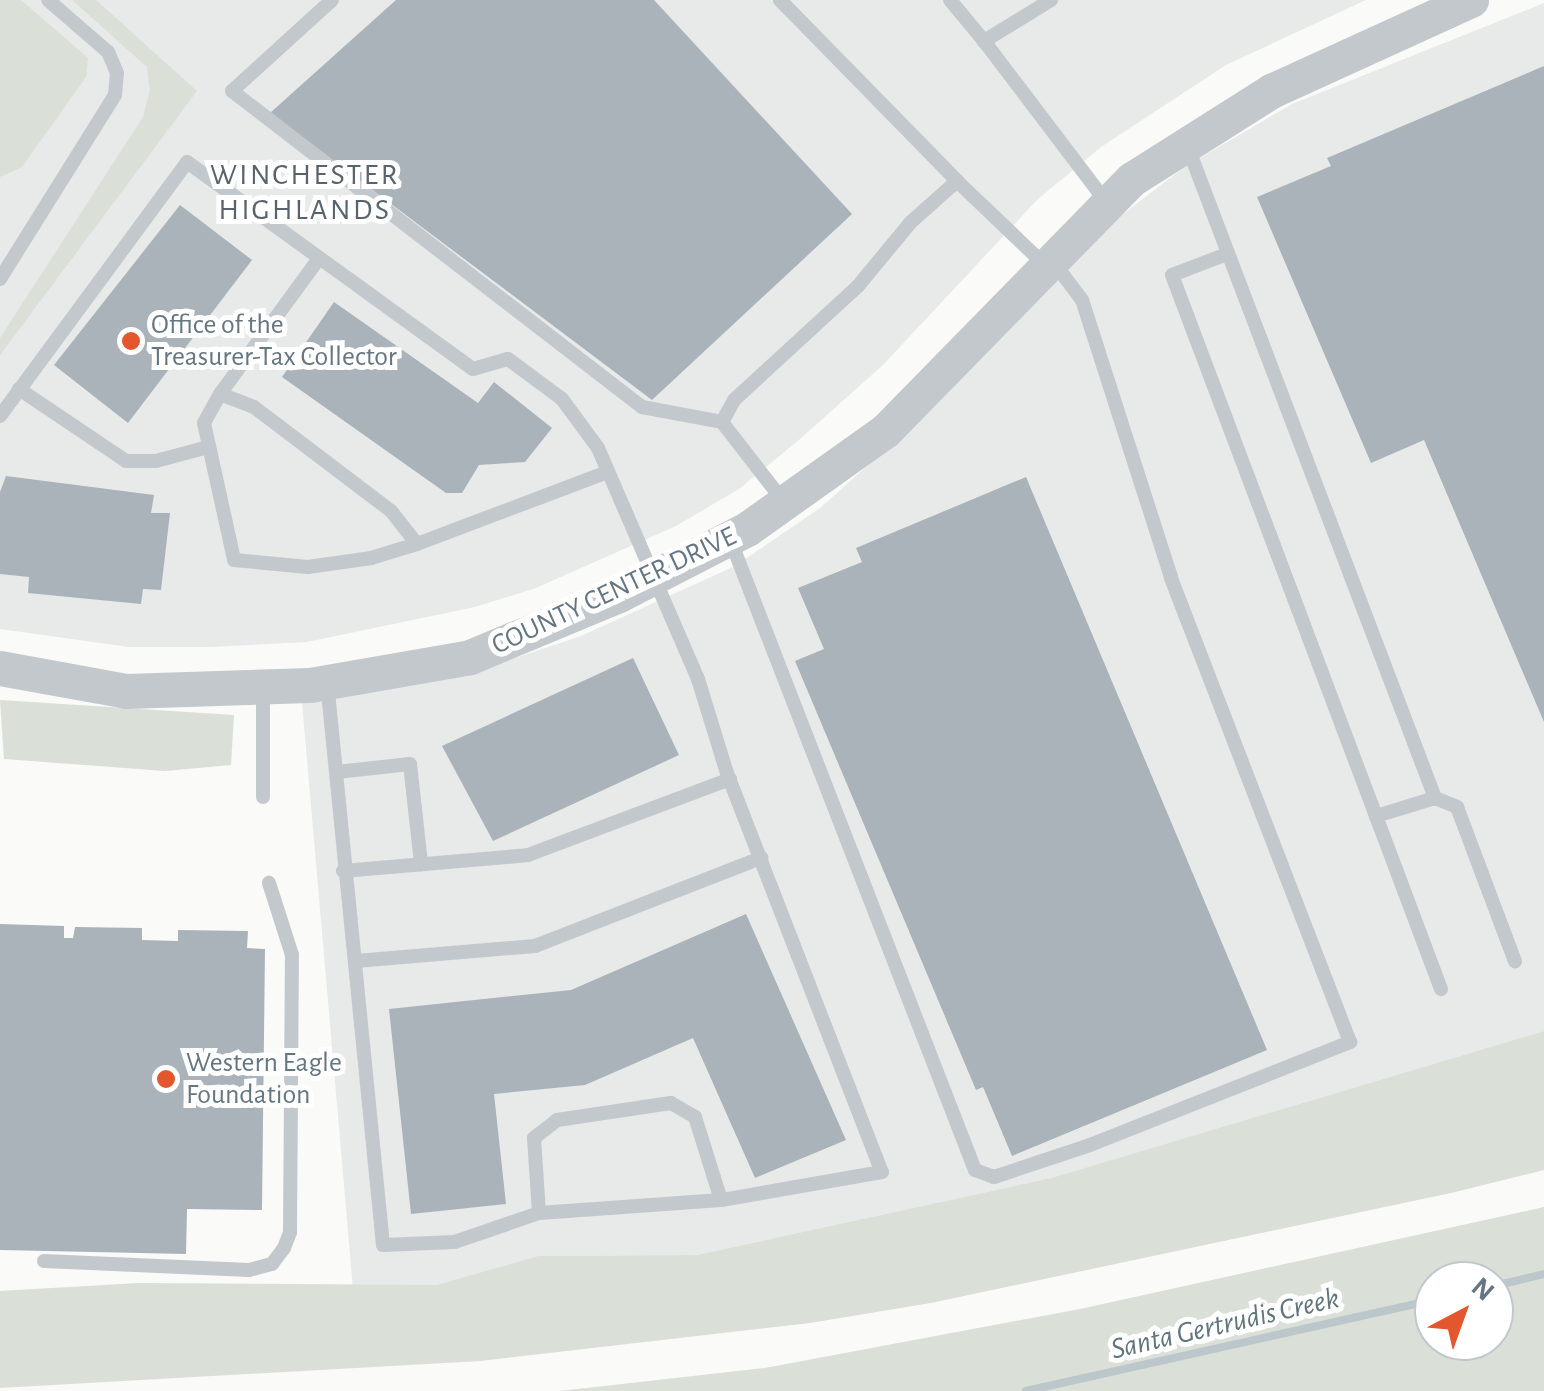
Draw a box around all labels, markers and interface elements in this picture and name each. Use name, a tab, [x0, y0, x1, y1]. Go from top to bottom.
district label: WINCHESTER HIGHLANDS	[210, 157, 400, 228]
place label: Office of the Treasurer-Tax Collector	[151, 308, 397, 374]
marker: Office of the Treasurer-Tax Collector	[120, 330, 142, 352]
street label: COUNTY CENTER DRIVE	[486, 520, 742, 662]
place label: Western Eagle Foundation	[186, 1046, 342, 1112]
marker: Western Eagle Foundation	[155, 1068, 177, 1090]
north arrow	[1414, 1261, 1514, 1361]
text: N	[1466, 1273, 1499, 1307]
water label: Santa Gertrudis Creek	[1107, 1280, 1343, 1368]

